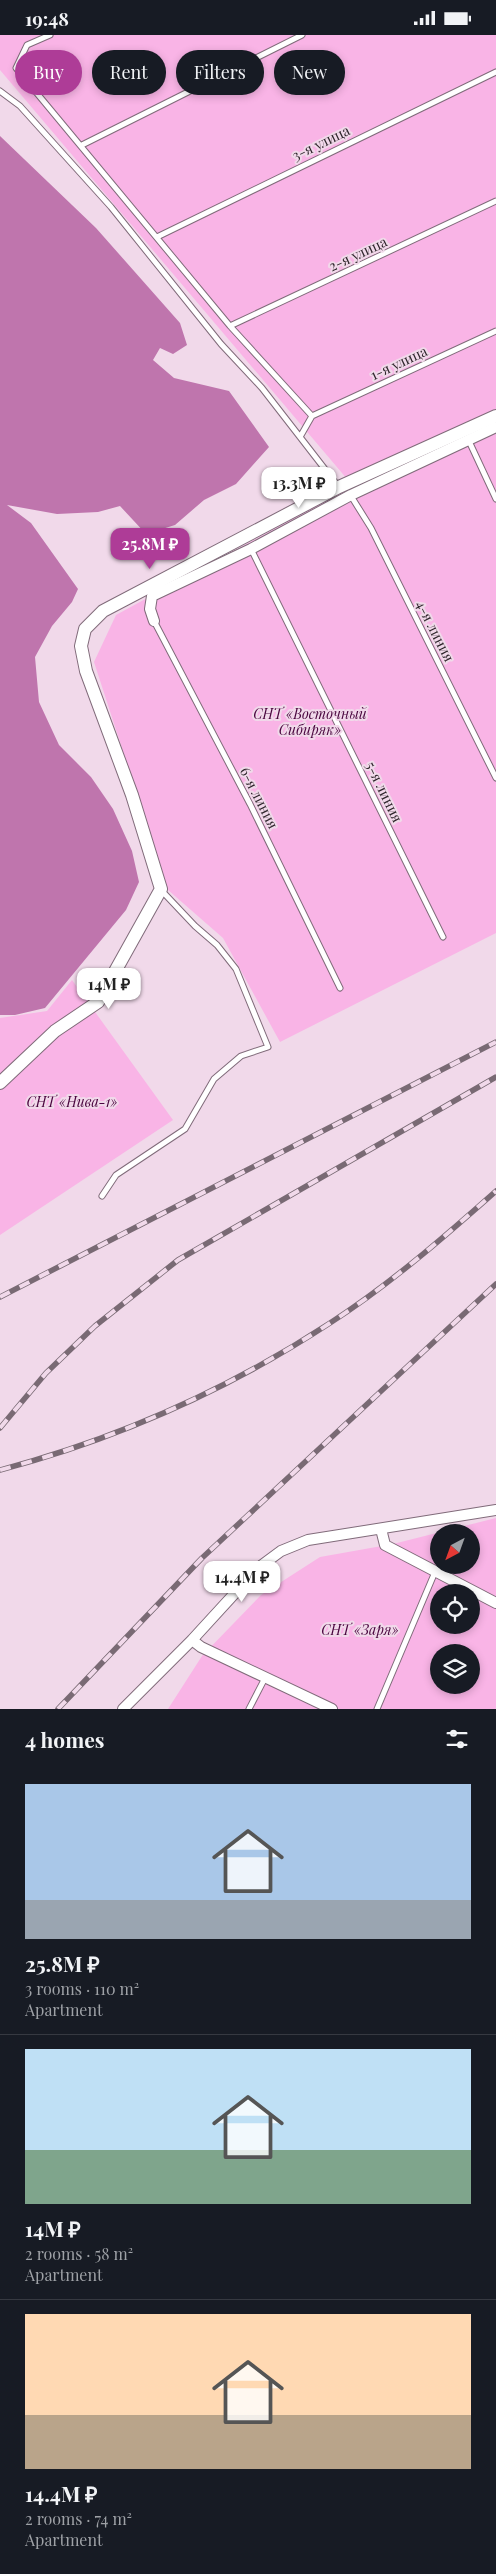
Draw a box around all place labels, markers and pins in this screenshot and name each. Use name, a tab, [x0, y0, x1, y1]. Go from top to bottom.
pin: 13.3M ₽	[253, 467, 345, 509]
pin: 25.8M ₽	[104, 527, 196, 570]
pin: 14M ₽	[74, 967, 144, 1010]
pin: 14.4M ₽	[196, 1561, 288, 1603]

